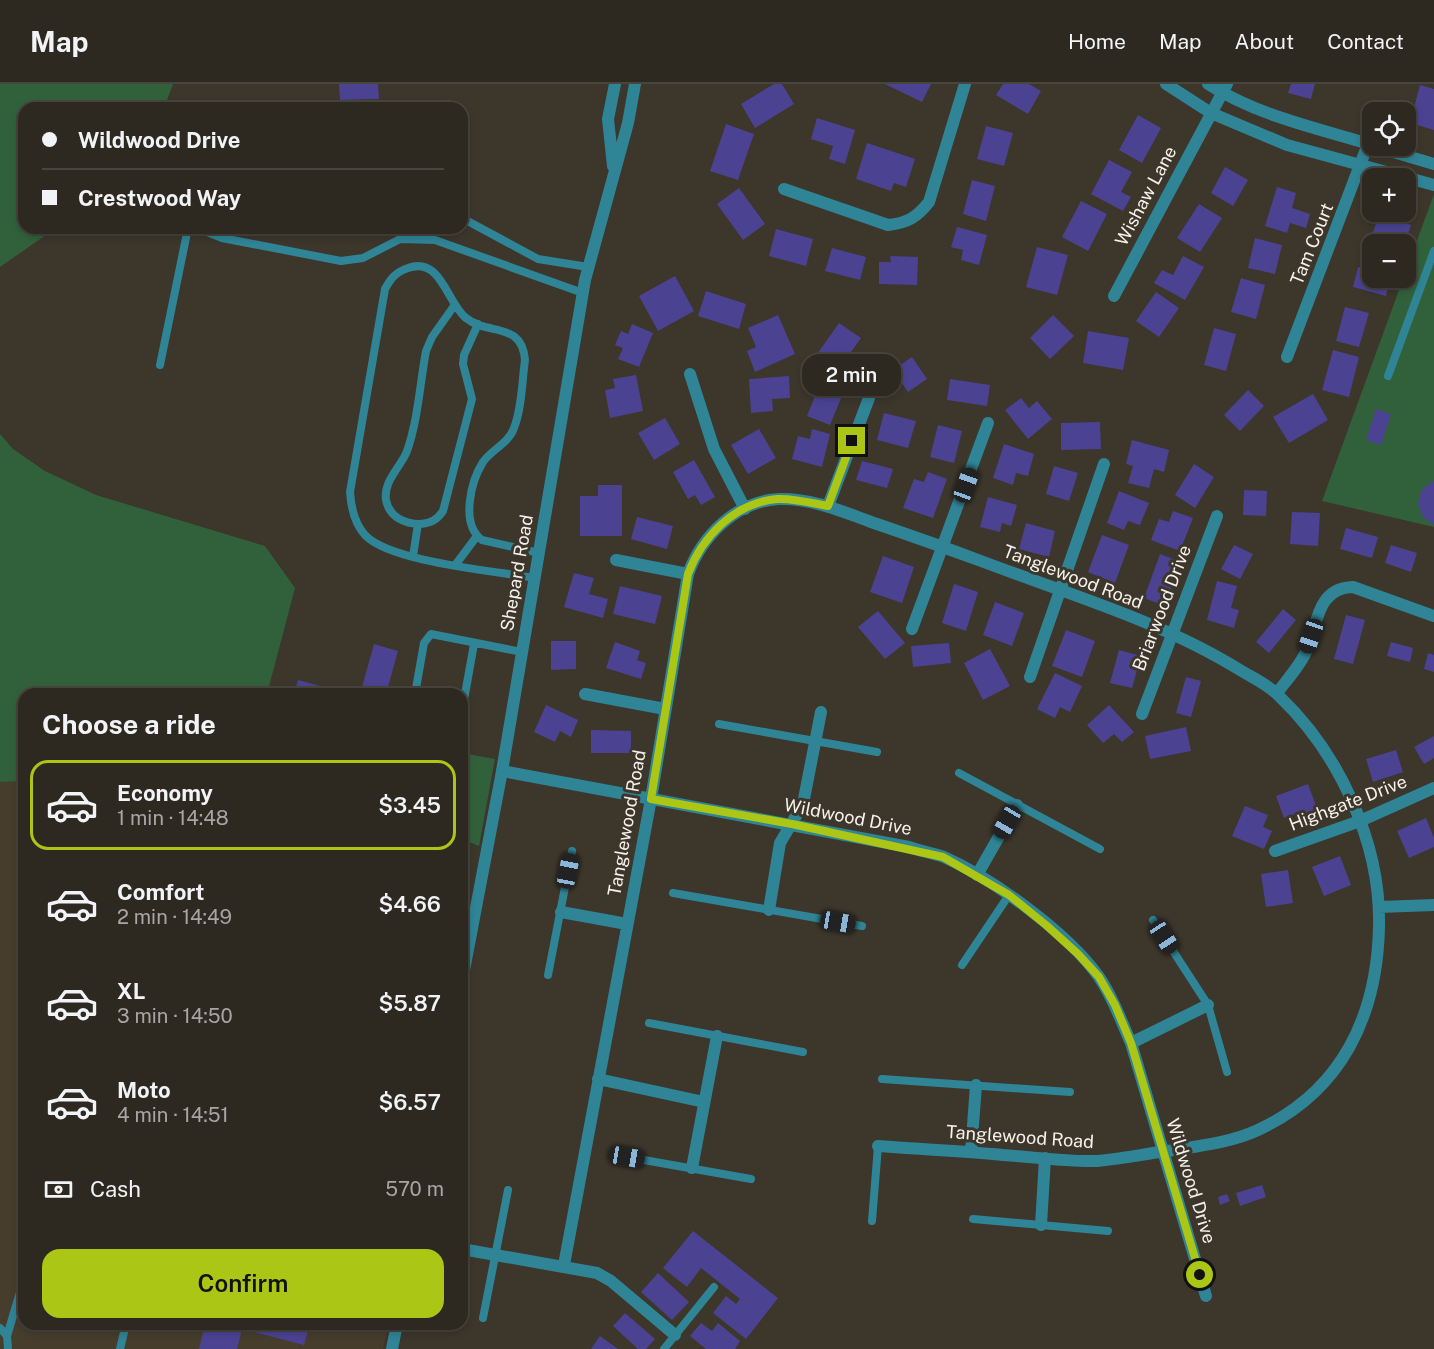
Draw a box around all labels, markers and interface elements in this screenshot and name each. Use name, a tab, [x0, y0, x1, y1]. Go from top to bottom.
text: Map	[30, 25, 89, 58]
text: Home	[1068, 29, 1126, 54]
text: Map	[1159, 29, 1202, 54]
text: About	[1235, 29, 1294, 54]
text: Contact	[1327, 29, 1404, 54]
map controls	[1362, 102, 1416, 288]
button: locate	[1362, 102, 1416, 156]
text: Wildwood Drive	[78, 127, 240, 153]
street label: Wishaw Lane	[1111, 142, 1181, 249]
button: +	[1362, 168, 1416, 222]
text: Crestwood Way	[78, 185, 241, 211]
street label: Tam Court	[1286, 200, 1337, 288]
button: −	[1362, 234, 1416, 288]
callout: 2 min	[802, 354, 902, 396]
text: 2 min	[826, 363, 877, 387]
route end	[838, 427, 865, 454]
car	[951, 465, 981, 505]
street label: Shepard Road	[496, 513, 537, 633]
street label: Tanglewood Road	[1000, 540, 1146, 613]
street label: Briarwood Drive	[1128, 542, 1195, 674]
car	[1297, 616, 1325, 656]
text: Choose a ride	[42, 708, 216, 740]
street label: Tanglewood Road	[603, 748, 650, 898]
street label: Highgate Drive	[1286, 770, 1410, 835]
icon: car	[45, 778, 99, 832]
text: Economy	[117, 780, 213, 806]
text: $3.45	[378, 792, 441, 818]
street label: Wildwood Drive	[782, 794, 914, 839]
car	[990, 802, 1024, 842]
text: 1 min · 14:48	[117, 806, 229, 830]
car	[556, 852, 580, 890]
icon: car	[45, 877, 99, 931]
text: Comfort	[117, 879, 204, 905]
text: $4.66	[378, 891, 441, 917]
text: 2 min · 14:49	[117, 905, 232, 929]
car	[819, 910, 857, 934]
car	[1147, 917, 1181, 957]
icon: car	[45, 976, 99, 1030]
text: XL	[117, 978, 145, 1004]
text: $5.87	[379, 990, 441, 1016]
text: 3 min · 14:50	[117, 1004, 233, 1028]
icon: car	[45, 1075, 99, 1129]
text: Moto	[117, 1077, 171, 1103]
text: $6.57	[379, 1089, 441, 1115]
text: 4 min · 14:51	[117, 1103, 229, 1127]
street label: Wildwood Drive	[1162, 1116, 1221, 1246]
street label: Tanglewood Road	[945, 1121, 1095, 1152]
car	[608, 1145, 646, 1169]
icon: cash	[42, 1173, 75, 1206]
text: Cash	[90, 1176, 141, 1202]
text: 570 m	[385, 1177, 444, 1201]
button: Confirm	[42, 1249, 444, 1318]
route start	[1186, 1261, 1213, 1288]

